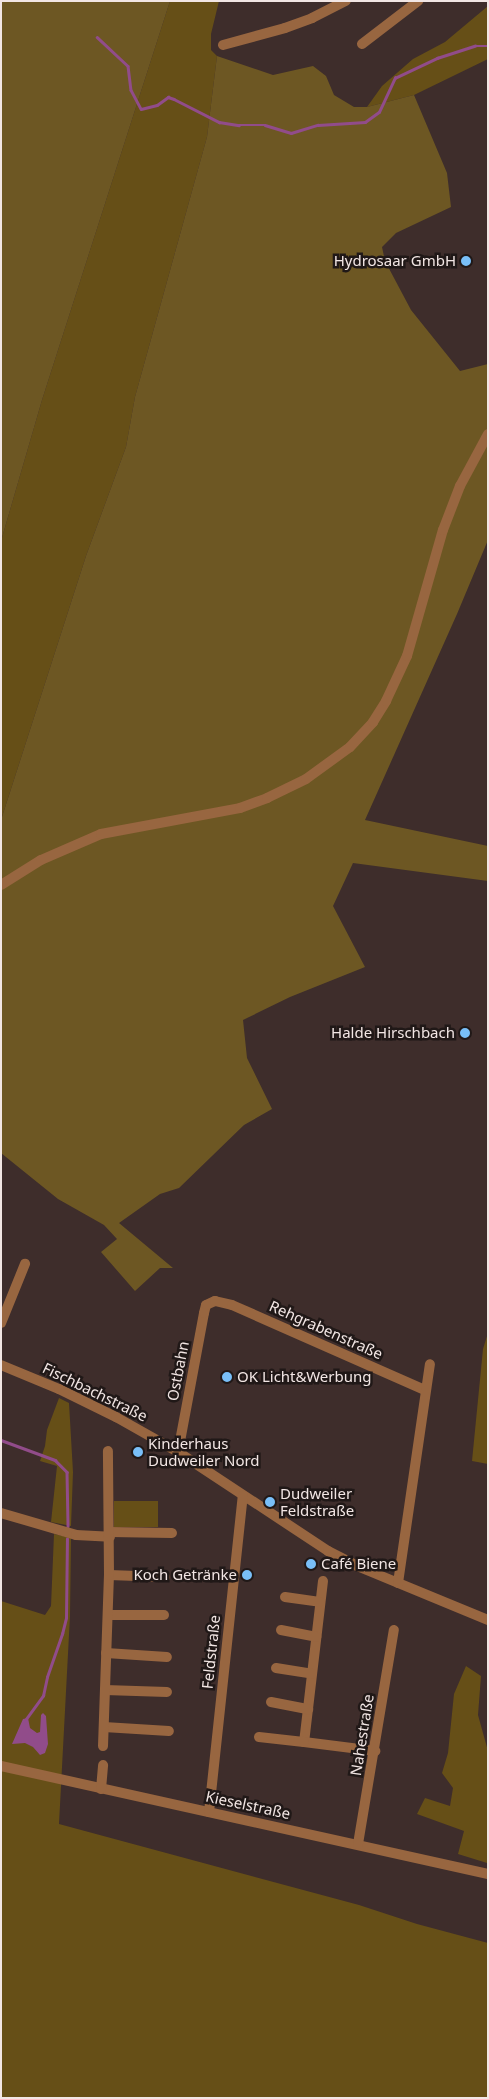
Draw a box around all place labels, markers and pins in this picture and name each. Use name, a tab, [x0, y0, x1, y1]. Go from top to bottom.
place label: Hydrosaar GmbH	[334, 252, 456, 270]
marker: Hydrosaar GmbH	[460, 255, 472, 267]
place label: Halde Hirschbach	[331, 1024, 455, 1042]
marker: Halde Hirschbach	[459, 1027, 471, 1039]
place label: OK Licht&Werbung	[237, 1368, 371, 1386]
marker: OK Licht&Werbung	[221, 1371, 233, 1383]
place label: Kinderhaus Dudweiler Nord	[148, 1434, 260, 1469]
marker: Kinderhaus Dudweiler Nord	[132, 1446, 144, 1458]
place label: Dudweiler Feldstraße	[280, 1484, 354, 1519]
marker: Dudweiler Feldstraße	[264, 1496, 276, 1508]
place label: Café Biene	[321, 1555, 396, 1573]
marker: Café Biene	[305, 1558, 317, 1570]
place label: Koch Getränke	[133, 1566, 237, 1584]
marker: Koch Getränke	[241, 1569, 253, 1581]

